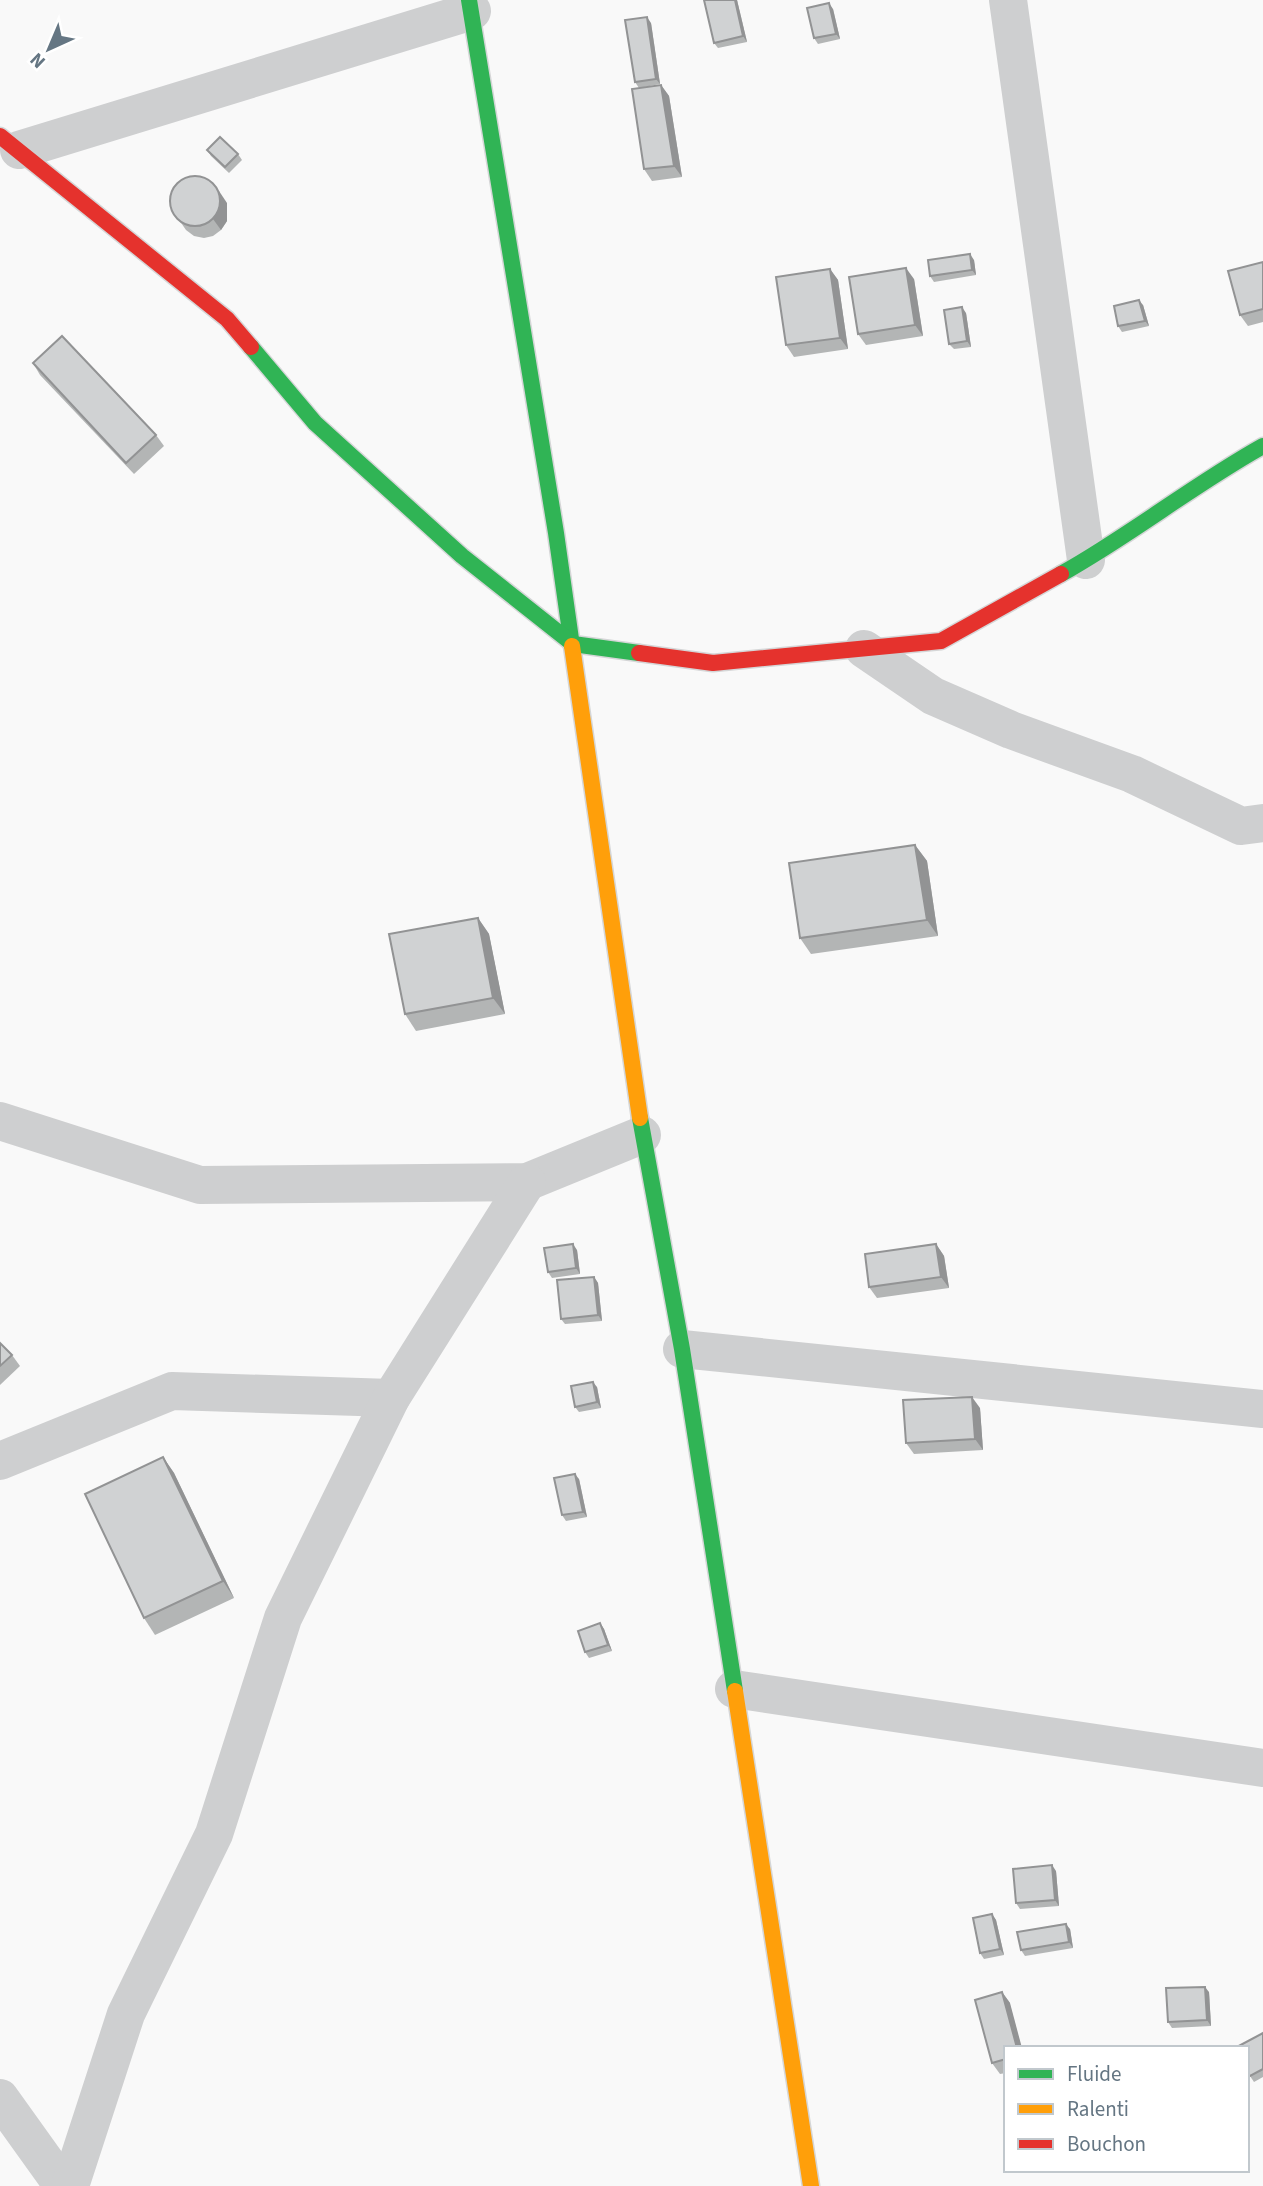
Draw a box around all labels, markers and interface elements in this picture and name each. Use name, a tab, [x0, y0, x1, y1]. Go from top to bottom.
north arrow	[14, 14, 84, 84]
text: N	[24, 46, 52, 74]
legend	[1004, 2046, 1249, 2172]
text: Fluide	[1067, 2059, 1121, 2089]
text: Ralenti	[1067, 2094, 1129, 2124]
text: Bouchon	[1067, 2129, 1146, 2159]

